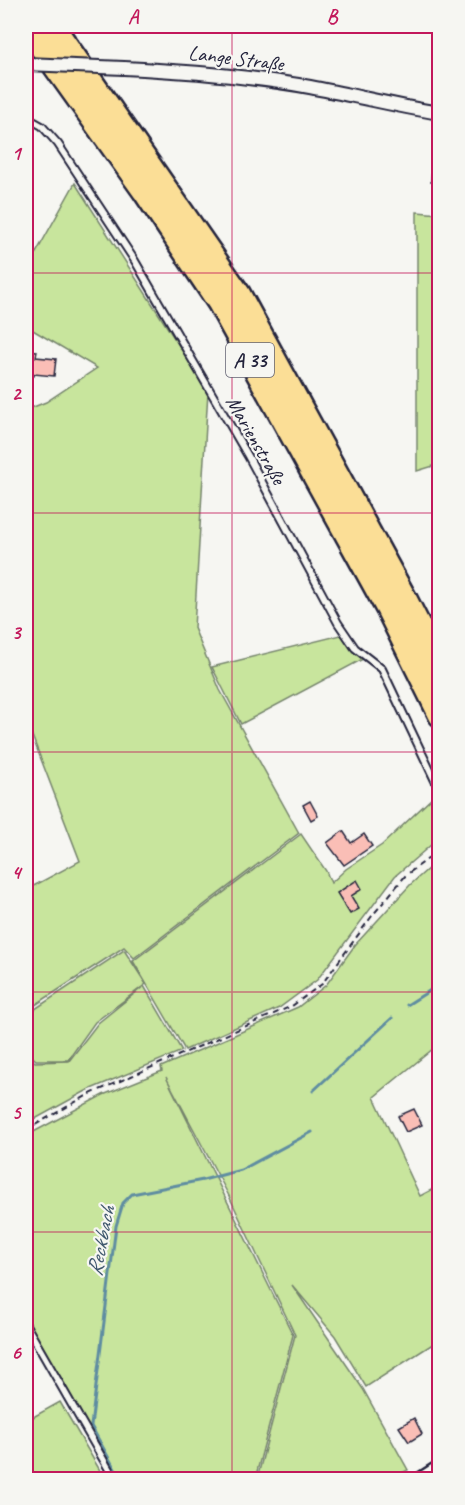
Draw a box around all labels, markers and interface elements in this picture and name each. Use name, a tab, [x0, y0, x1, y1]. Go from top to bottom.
text: A	[128, 4, 140, 29]
text: B	[327, 4, 339, 29]
street label: Lange Straße	[187, 39, 287, 77]
text: 1	[12, 141, 23, 166]
road number: A 33	[226, 343, 274, 377]
text: 2	[12, 381, 23, 406]
street label: Marienstraße	[220, 391, 293, 491]
text: 3	[12, 620, 23, 645]
text: 4	[12, 860, 24, 885]
text: 5	[12, 1100, 23, 1125]
water label: Reckbach	[81, 1202, 122, 1278]
text: 6	[11, 1340, 22, 1365]

